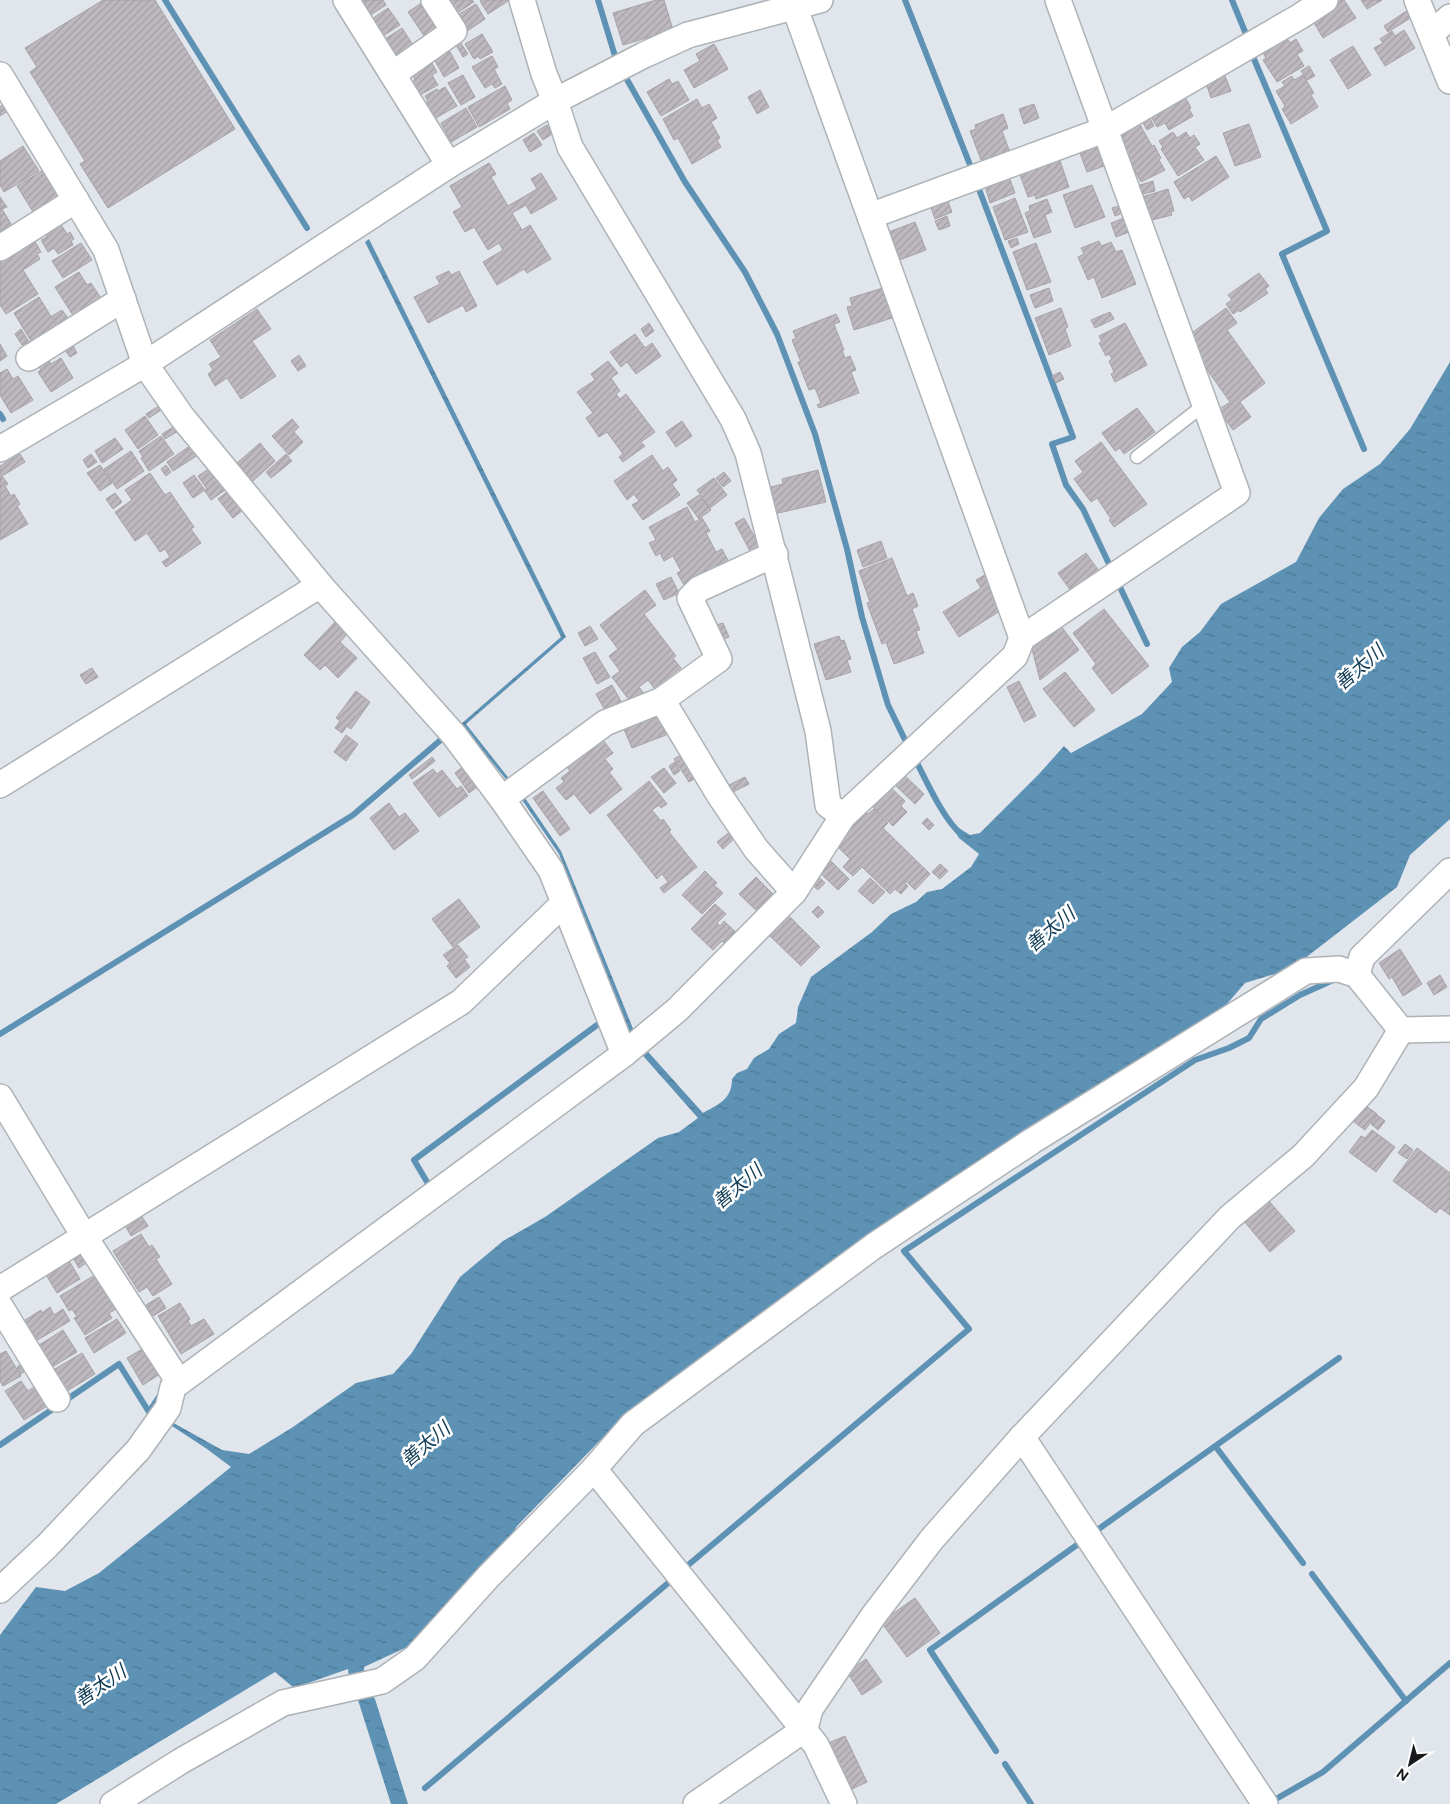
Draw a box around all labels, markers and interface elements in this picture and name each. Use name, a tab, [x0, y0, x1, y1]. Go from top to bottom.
water label: 善太川	[1330, 639, 1390, 695]
water label: 善太川	[1021, 901, 1081, 957]
water label: 善太川	[708, 1158, 768, 1214]
water label: 善太川	[396, 1416, 456, 1472]
water label: 善太川	[70, 1659, 132, 1711]
north arrow	[1385, 1739, 1435, 1789]
text: N	[1394, 1764, 1412, 1784]

